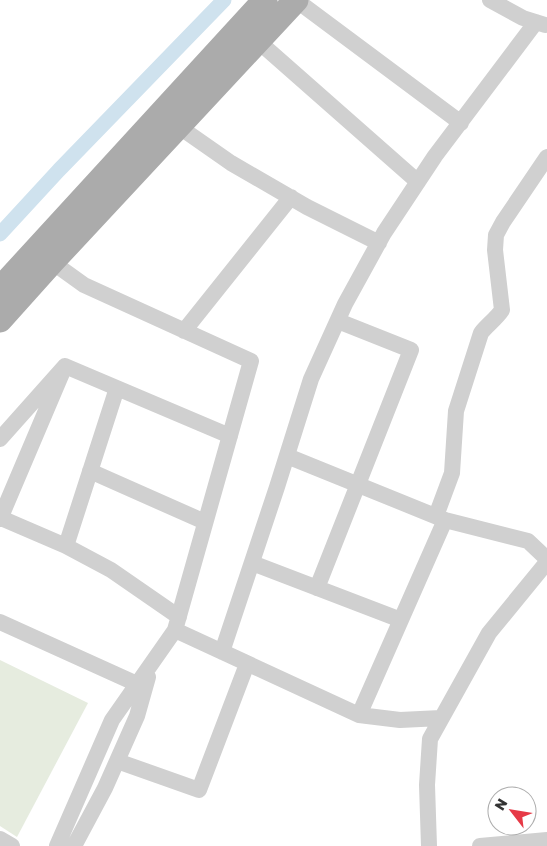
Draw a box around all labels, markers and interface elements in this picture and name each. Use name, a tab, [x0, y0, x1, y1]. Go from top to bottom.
north arrow	[487, 786, 537, 836]
text: N	[490, 795, 510, 813]

